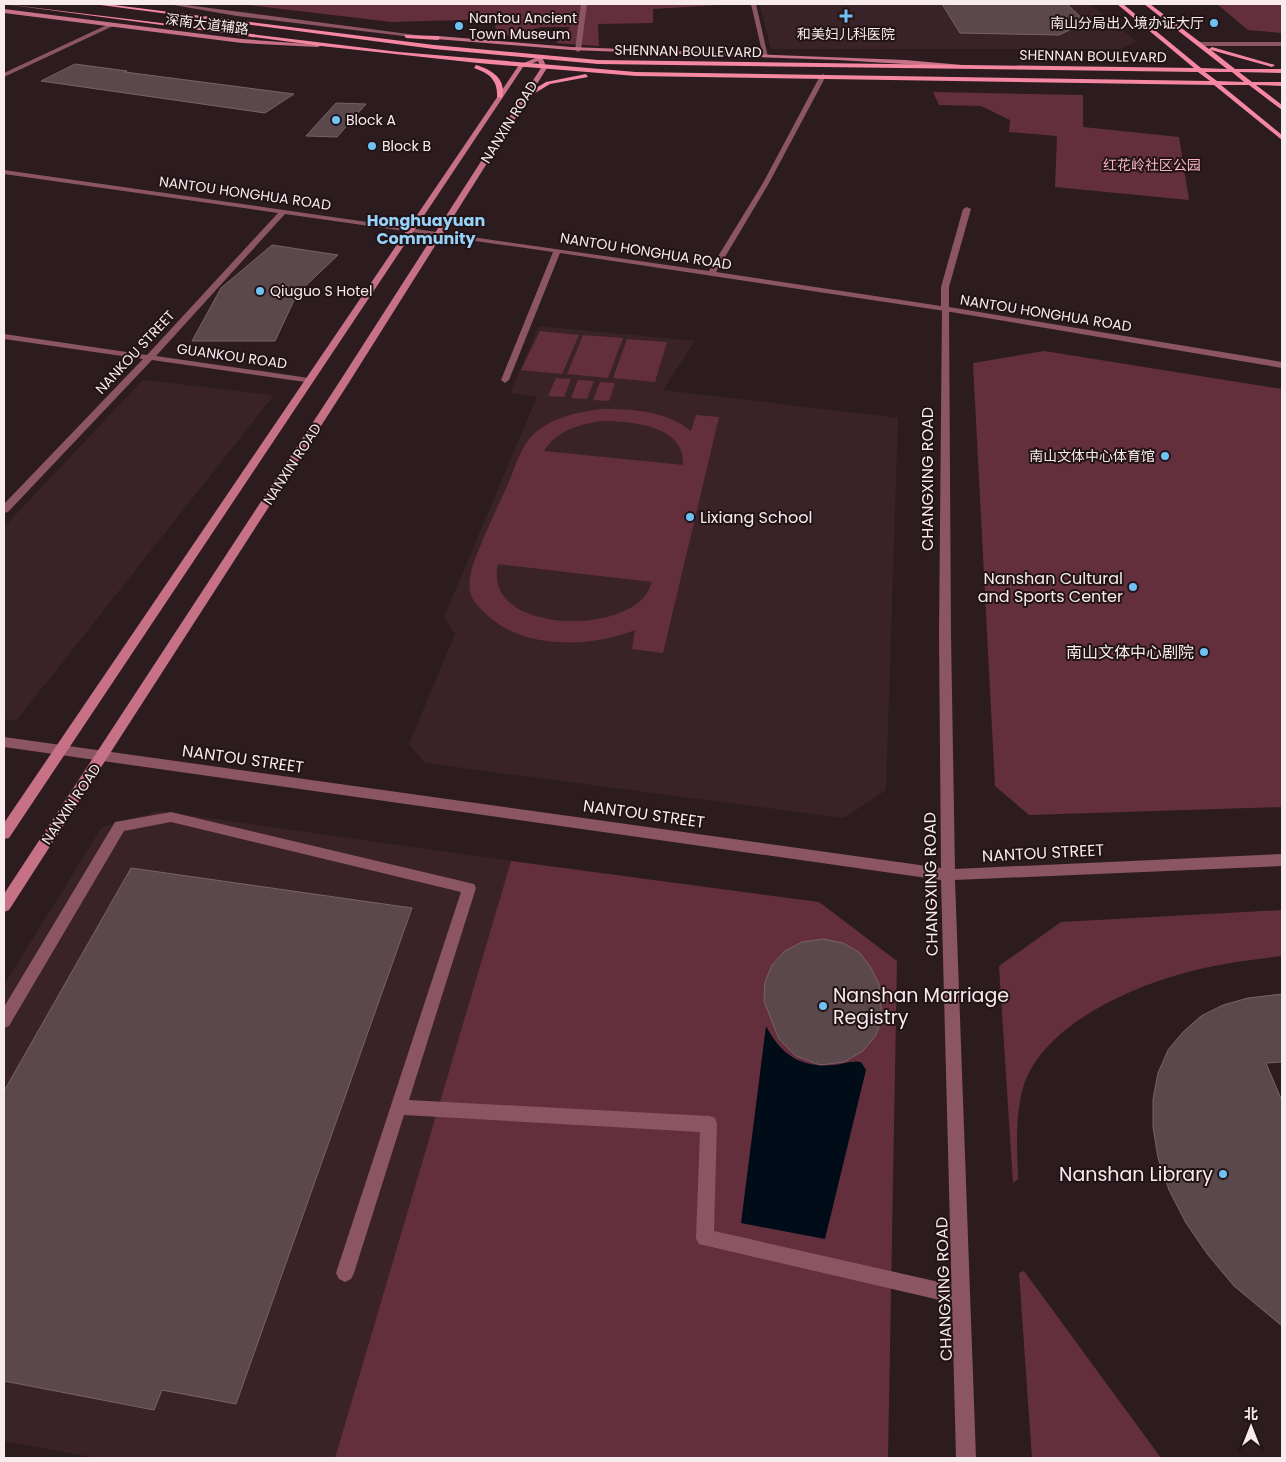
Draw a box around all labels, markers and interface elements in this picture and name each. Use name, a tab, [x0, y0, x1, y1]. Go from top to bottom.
place label: Nantou Ancient Town Museum	[469, 8, 577, 44]
street label: 深南大道辅路	[164, 9, 250, 39]
marker: 和美妇儿科医院	[839, 9, 853, 23]
place label: 南山分局出入境办证大厅	[1050, 13, 1204, 33]
marker: 南山分局出入境办证大厅	[1208, 17, 1220, 29]
marker: Nantou Ancient Town Museum	[453, 20, 465, 32]
place label: 和美妇儿科医院	[797, 24, 895, 44]
street label: SHENNAN BOULEVARD	[614, 40, 762, 62]
street label: SHENNAN BOULEVARD	[1019, 45, 1167, 67]
street label: NANXIN ROAD	[476, 77, 542, 167]
place label: Block A	[346, 110, 396, 130]
marker: Block A	[330, 114, 342, 126]
place label: Block B	[382, 136, 431, 156]
marker: Block B	[366, 140, 378, 152]
park label: 红花岭社区公园	[1103, 155, 1201, 175]
street label: NANTOU HONGHUA ROAD	[158, 171, 332, 215]
district label: Honghuayuan Community	[367, 209, 485, 250]
street label: NANTOU HONGHUA ROAD	[559, 228, 733, 274]
place label: Qiuguo S Hotel	[270, 281, 372, 301]
marker: Qiuguo S Hotel	[254, 285, 266, 297]
street label: NANTOU HONGHUA ROAD	[959, 290, 1133, 336]
street label: NANKOU STREET	[91, 305, 179, 398]
street label: GUANKOU ROAD	[176, 338, 288, 374]
street label: CHANGXING ROAD	[916, 407, 939, 551]
street label: NANXIN ROAD	[258, 419, 326, 509]
place label: 南山文体中心体育馆	[1029, 446, 1155, 466]
marker: 南山文体中心体育馆	[1159, 450, 1171, 462]
place label: Lixiang School	[700, 506, 812, 529]
marker: Lixiang School	[684, 511, 696, 523]
place label: Nanshan Cultural and Sports Center	[978, 567, 1123, 608]
marker: Nanshan Cultural and Sports Center	[1127, 581, 1139, 593]
place label: 南山文体中心剧院	[1066, 641, 1194, 664]
marker: 南山文体中心剧院	[1198, 646, 1210, 658]
street label: NANTOU STREET	[181, 739, 306, 779]
street label: NANXIN ROAD	[37, 759, 106, 848]
street label: NANTOU STREET	[582, 794, 707, 834]
street label: CHANGXING ROAD	[918, 812, 944, 956]
street label: NANTOU STREET	[981, 838, 1105, 868]
place label: Nanshan Marriage Registry	[833, 982, 1009, 1031]
marker: Nanshan Marriage Registry	[817, 1000, 829, 1012]
place label: Nanshan Library	[1059, 1161, 1213, 1188]
marker: Nanshan Library	[1217, 1168, 1229, 1180]
street label: CHANGXING ROAD	[930, 1217, 958, 1361]
north arrow	[1226, 1402, 1276, 1452]
text: 北	[1244, 1404, 1258, 1424]

